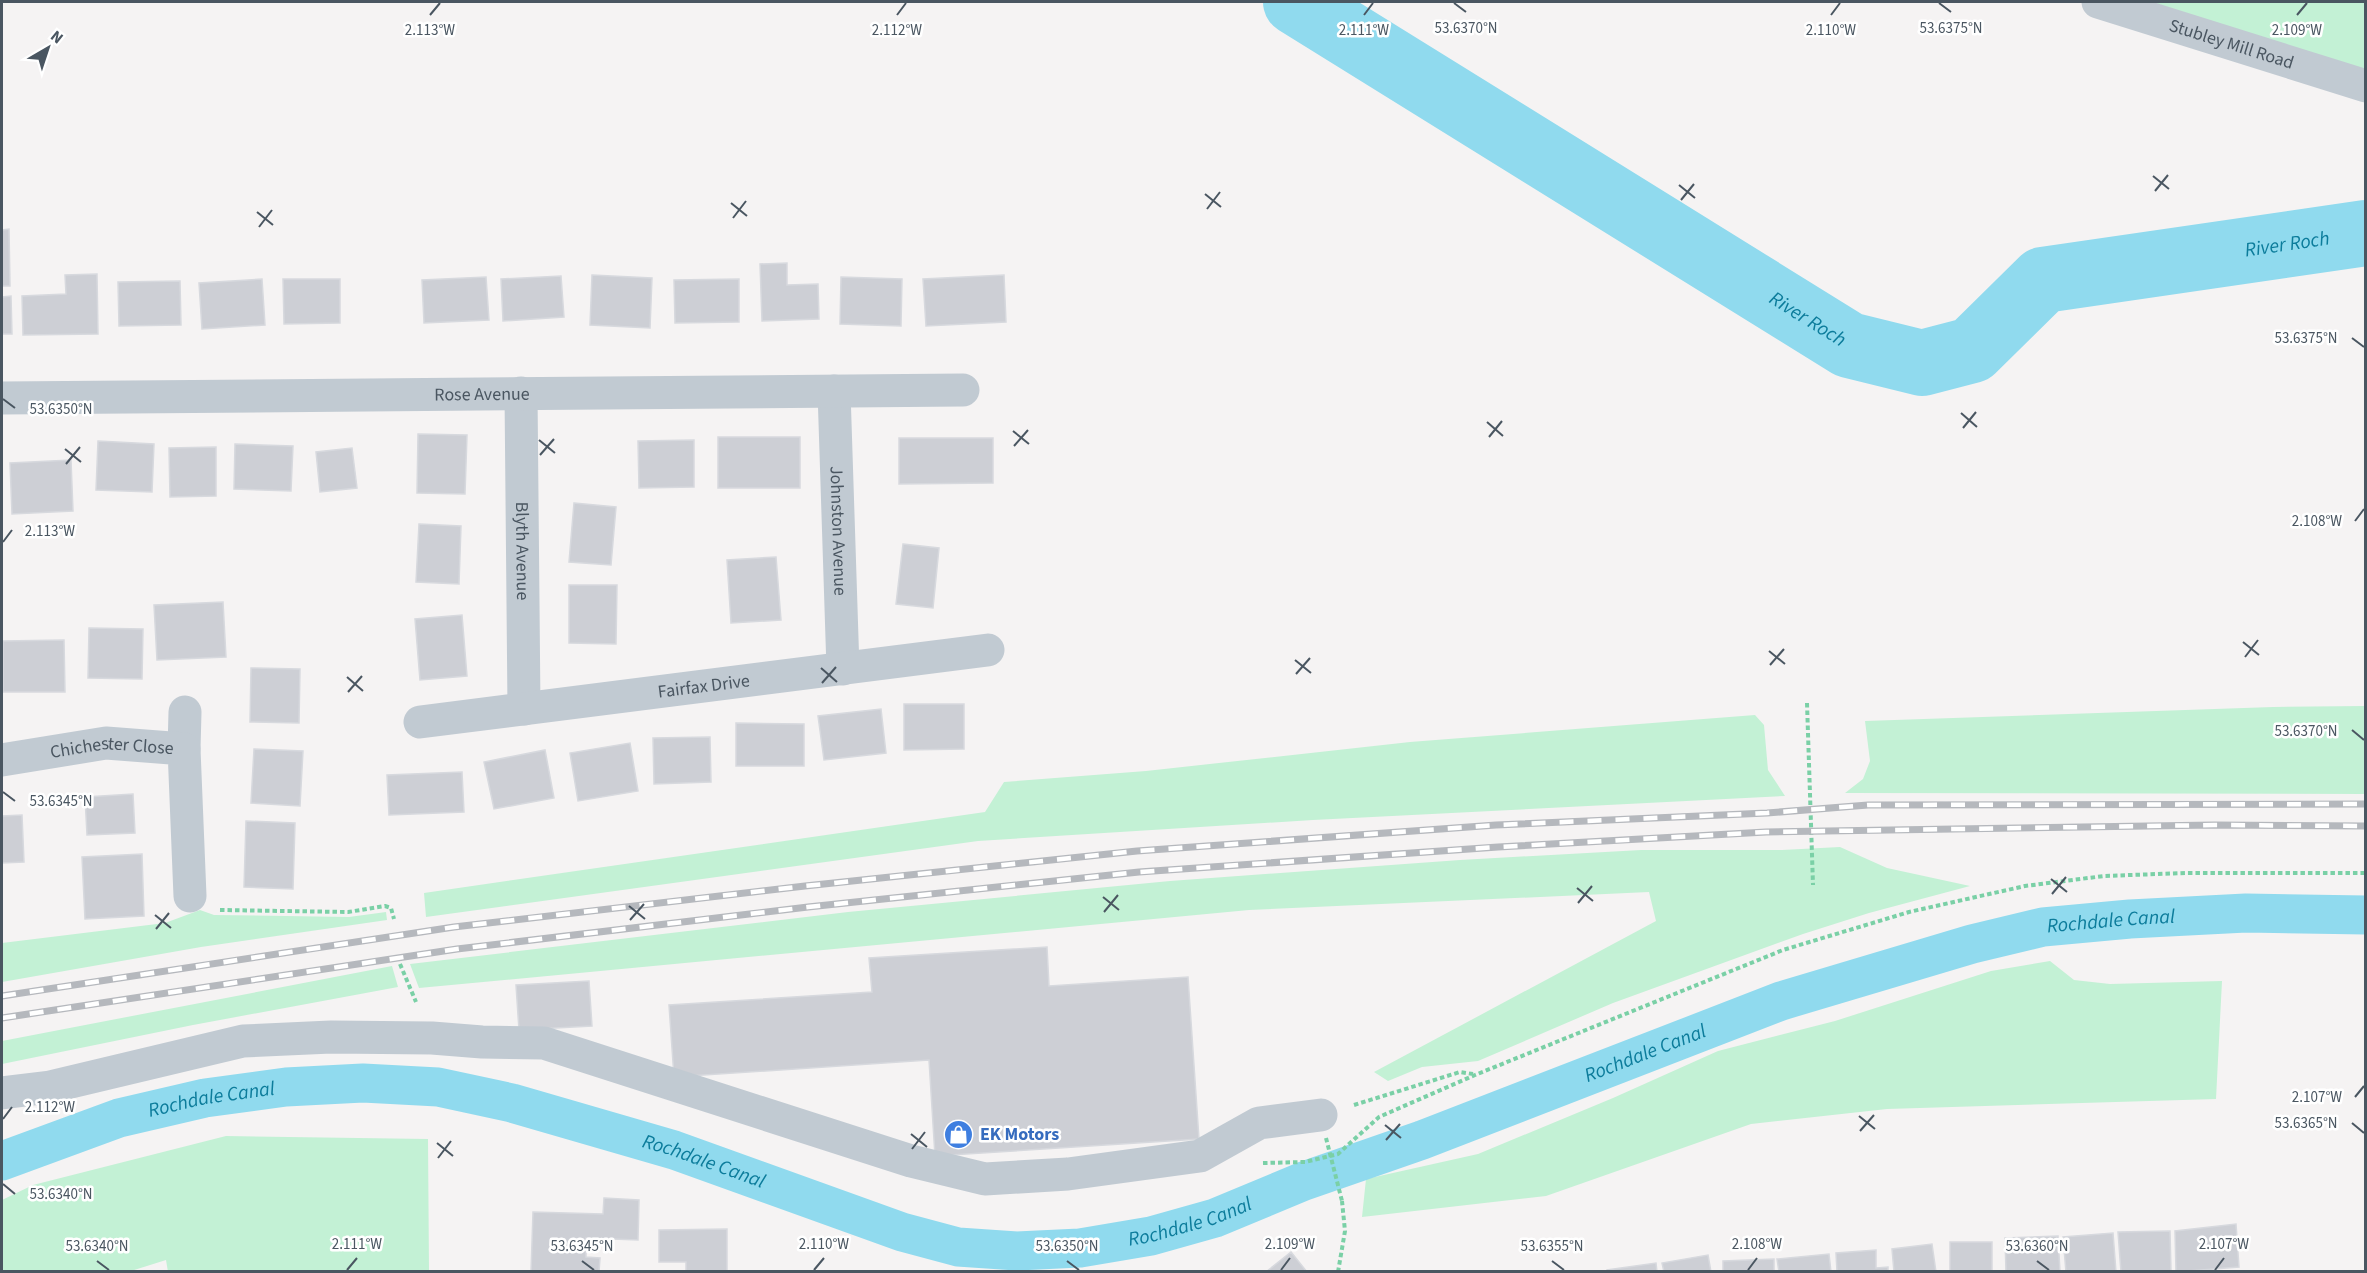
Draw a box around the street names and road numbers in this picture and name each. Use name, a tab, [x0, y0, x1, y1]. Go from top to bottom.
street label: Stubley Mill Road	[2166, 13, 2297, 75]
street label: Rose Avenue	[434, 381, 530, 407]
street label: Johnston Avenue	[824, 466, 853, 596]
street label: Blyth Avenue	[510, 502, 535, 600]
street label: Fairfax Drive	[656, 668, 751, 704]
street label: Chichester Close	[48, 730, 175, 764]

